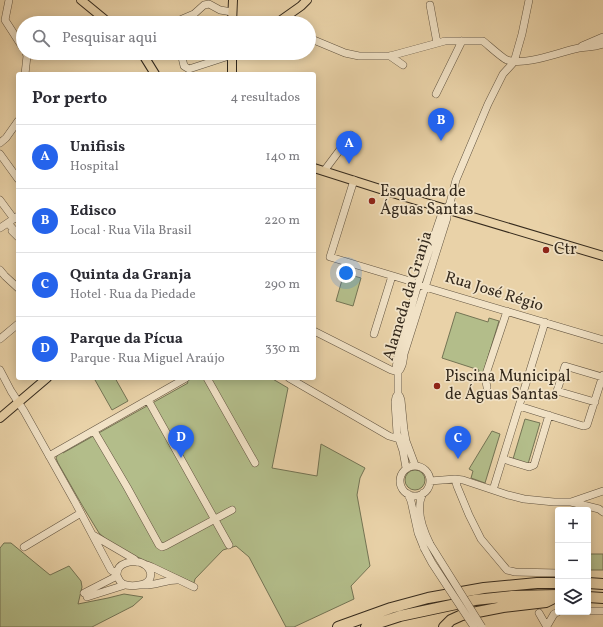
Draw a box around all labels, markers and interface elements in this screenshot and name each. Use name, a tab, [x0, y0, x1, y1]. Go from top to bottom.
search box	[16, 16, 316, 60]
icon: search	[30, 27, 52, 49]
text: Pesquisar aqui	[62, 28, 157, 49]
text: Por perto	[32, 87, 107, 110]
text: 4 resultados	[230, 89, 300, 107]
pin: B	[428, 108, 454, 141]
pin: A	[336, 131, 362, 164]
text: Unifisis	[70, 137, 125, 158]
text: A	[40, 148, 50, 166]
text: 140 m	[266, 148, 300, 166]
text: Hospital	[70, 158, 119, 176]
place label: Esquadra de Águas Santas	[380, 181, 473, 221]
marker: Esquadra de Águas Santas	[367, 196, 377, 206]
text: Edisco	[70, 201, 116, 222]
text: B	[41, 212, 49, 230]
text: 220 m	[264, 212, 300, 230]
text: Local · Rua Vila Brasil	[70, 222, 192, 240]
street label: Alameda da Granja	[378, 228, 438, 364]
place label: Ctr	[554, 239, 577, 261]
marker: Ctr	[541, 245, 551, 255]
your location	[336, 263, 356, 283]
text: Quinta da Granja	[70, 265, 191, 286]
street label: Rua José Régio	[442, 267, 546, 317]
text: C	[41, 276, 49, 294]
text: 290 m	[264, 276, 300, 294]
text: Hotel · Rua da Piedade	[70, 286, 196, 304]
text: Parque da Pícua	[70, 329, 183, 350]
text: D	[40, 340, 50, 358]
text: 330 m	[265, 340, 300, 358]
text: Parque · Rua Miguel Araújo	[70, 350, 225, 368]
place label: Piscina Municipal de Águas Santas	[445, 366, 571, 406]
marker: Piscina Municipal de Águas Santas	[432, 381, 442, 391]
pin: D	[168, 425, 194, 458]
pin: C	[445, 426, 471, 459]
map controls	[555, 507, 591, 615]
button: +	[555, 507, 591, 543]
button: −	[555, 543, 591, 579]
button: layers	[555, 579, 591, 615]

